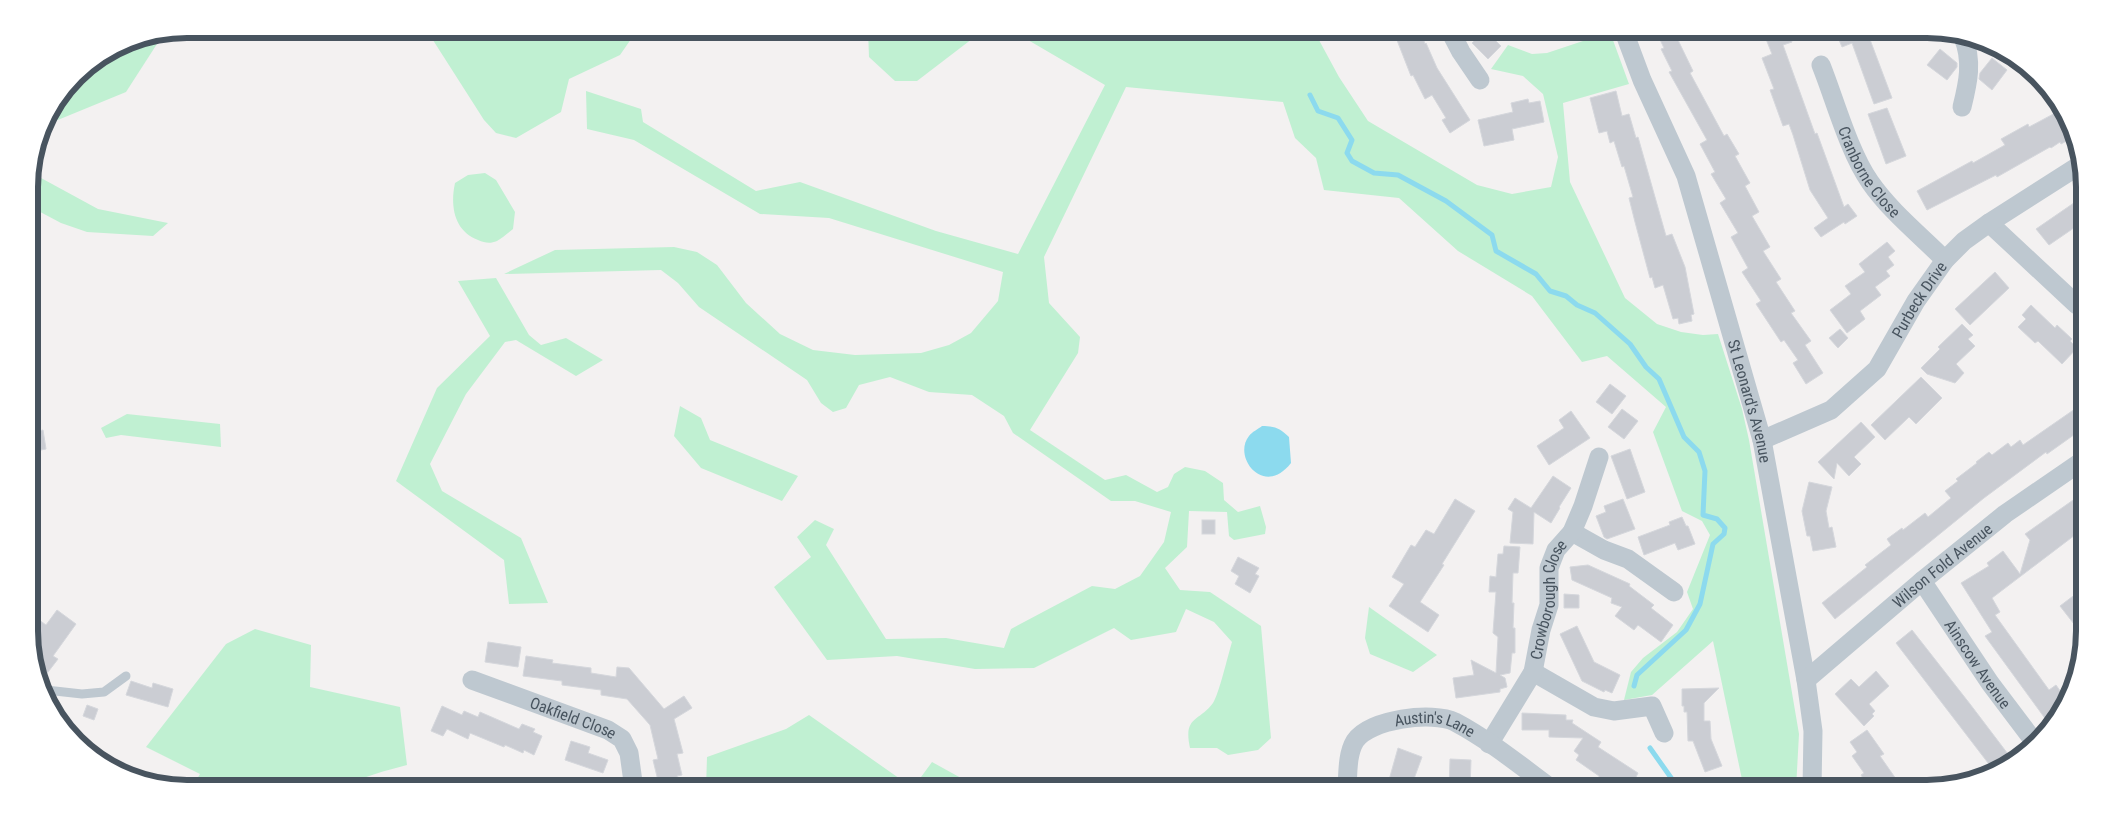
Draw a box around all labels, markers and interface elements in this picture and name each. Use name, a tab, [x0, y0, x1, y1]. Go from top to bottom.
street label: Cranborne Close	[1835, 124, 1905, 221]
street label: Purbeck Drive	[1887, 258, 1950, 341]
street label: St Leonard's Avenue	[1724, 337, 1775, 464]
street label: Wilson Fold Avenue	[1888, 519, 1996, 612]
street label: Crowborough Close	[1526, 535, 1570, 661]
street label: Ainscow Avenue	[1941, 616, 2015, 712]
street label: Oakfield Close	[528, 693, 620, 743]
street label: Austin's Lane	[1393, 708, 1479, 741]

